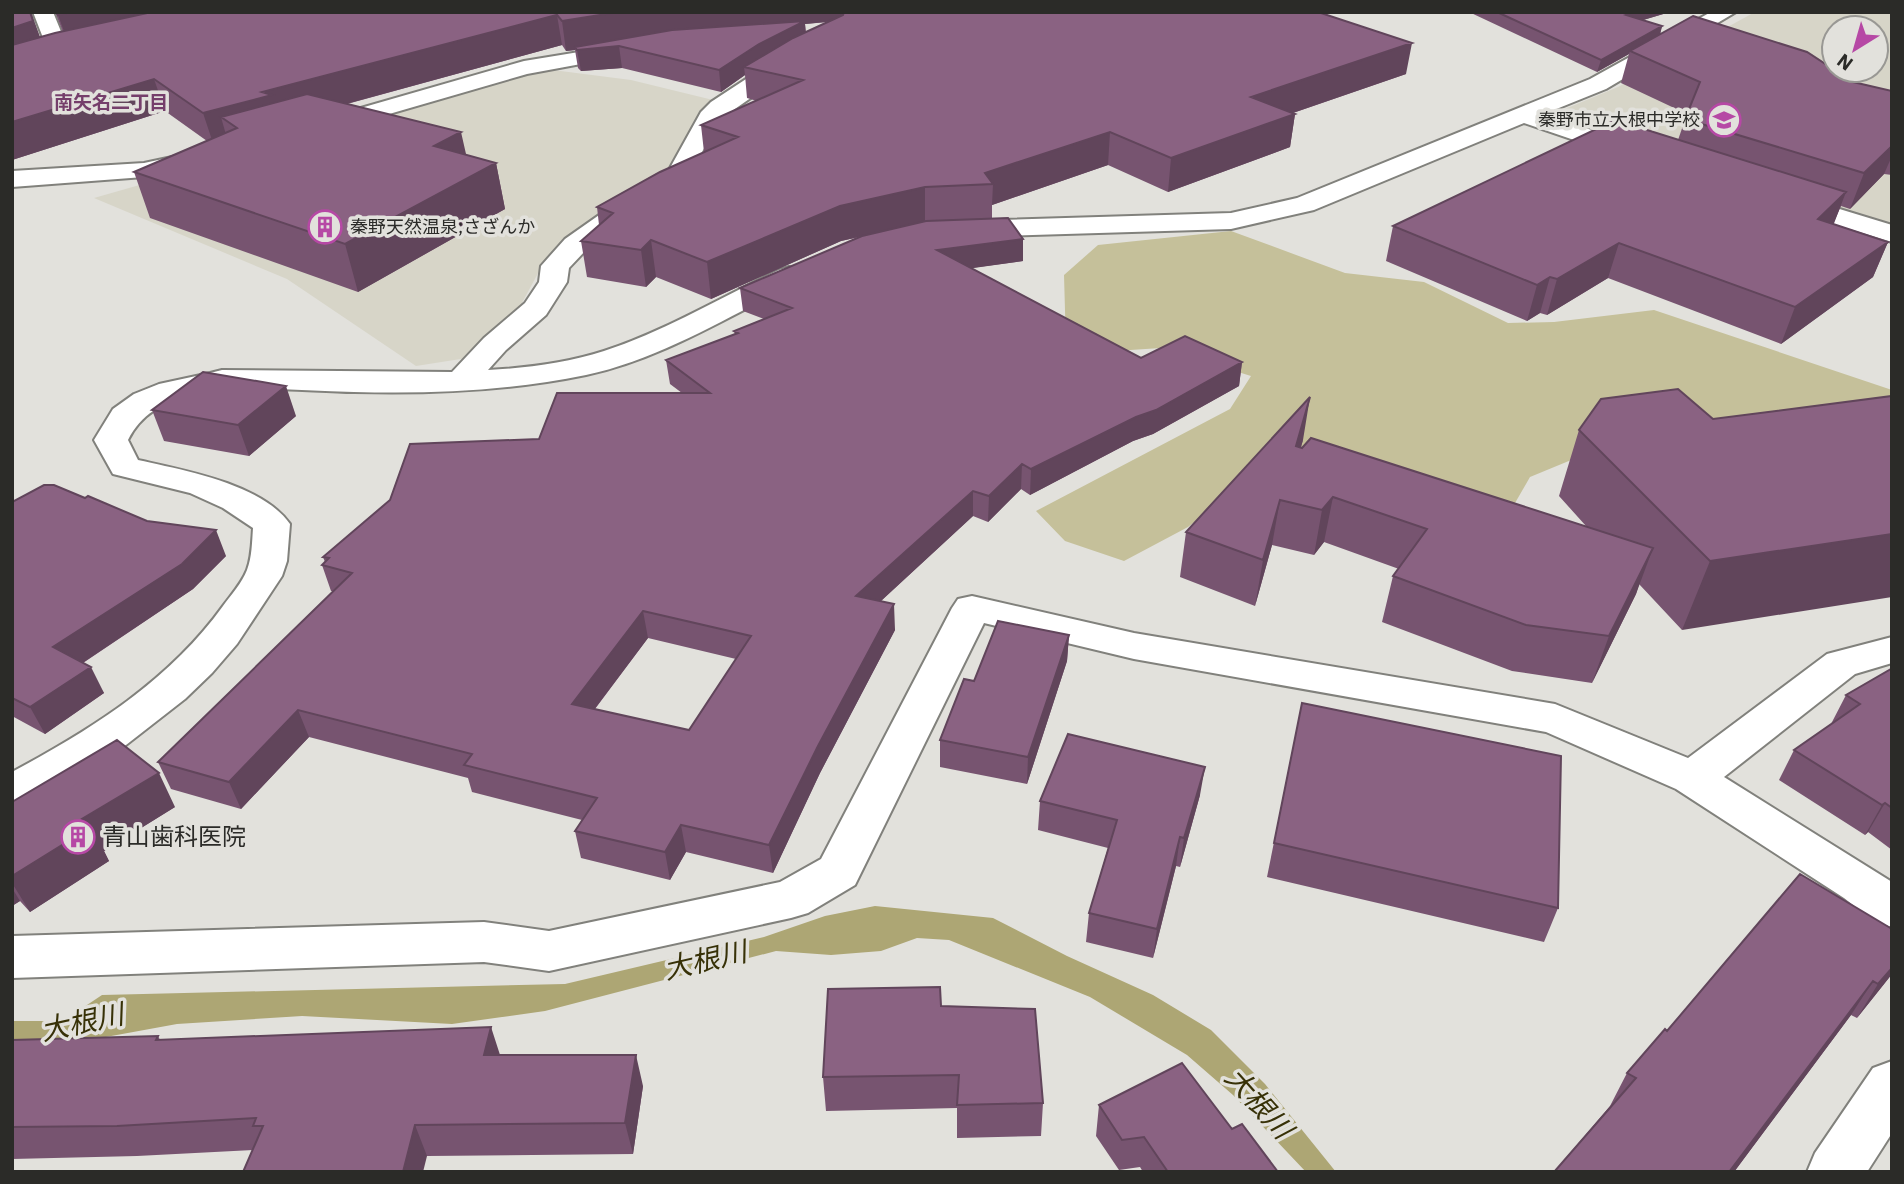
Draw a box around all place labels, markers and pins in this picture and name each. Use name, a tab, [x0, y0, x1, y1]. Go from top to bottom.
school or university icon: 秦野市立大根中学校	[1705, 101, 1743, 139]
place label: 秦野市立大根中学校	[1538, 108, 1700, 131]
building icon: 秦野天然温泉;さざんか	[306, 208, 344, 246]
place label: 秦野天然温泉;さざんか	[350, 215, 535, 238]
building icon: 青山歯科医院	[59, 818, 97, 856]
place label: 青山歯科医院	[102, 820, 246, 852]

